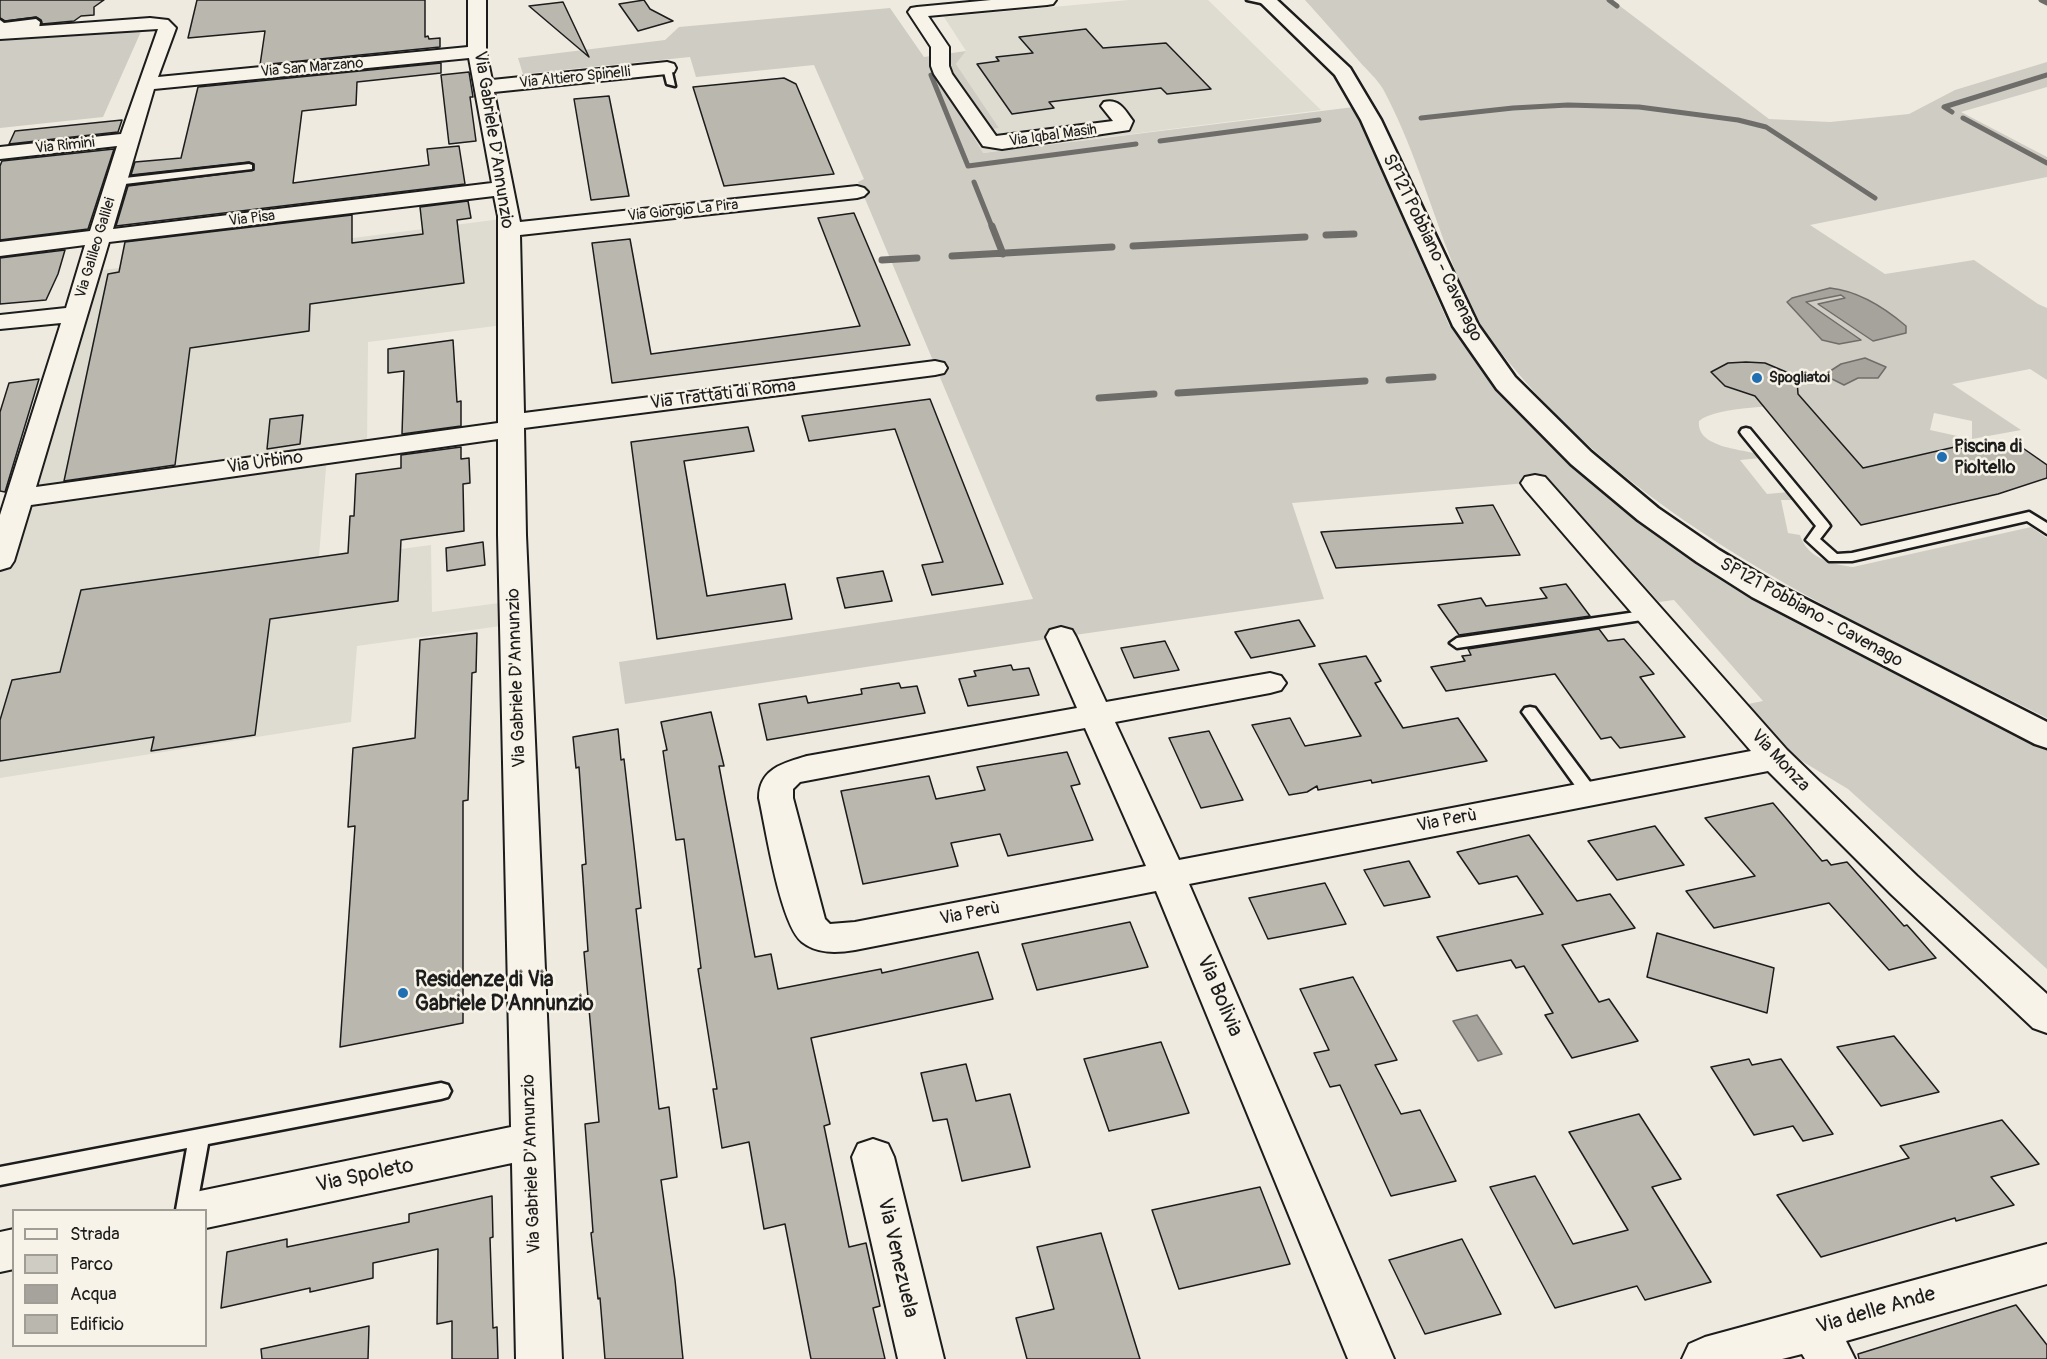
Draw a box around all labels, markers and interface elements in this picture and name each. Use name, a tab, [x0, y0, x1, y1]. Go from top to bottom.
street label: Via Gabriele D'Annunzio	[468, 50, 518, 230]
street label: Via San Marzano	[260, 55, 364, 81]
street label: Via Altiero Spinelli	[519, 63, 631, 93]
street label: Via Iqbal Masih	[1008, 121, 1098, 151]
street label: Via Rimini	[34, 134, 96, 158]
street label: SP121 Pobbiano - Cavenago	[1377, 151, 1487, 345]
street label: Via Galileo Galilei	[72, 196, 120, 300]
street label: Via Giorgio La Pira	[627, 196, 739, 226]
street label: Via Pisa	[228, 207, 276, 231]
place label: Spogliatoi	[1769, 369, 1830, 387]
marker: Spogliatoi	[1750, 371, 1764, 385]
street label: Via Trattati di Roma	[649, 375, 797, 415]
place label: Piscina di Pioltello	[1954, 436, 2022, 478]
street label: Via Urbino	[226, 447, 304, 479]
marker: Piscina di Pioltello	[1935, 450, 1949, 464]
street label: SP121 Pobbiano - Cavenago	[1716, 554, 1906, 672]
street label: Via Gabriele D'Annunzio	[503, 588, 531, 768]
street label: Via Monza	[1746, 726, 1814, 796]
street label: Via Perù	[1415, 805, 1479, 837]
street label: Via Perù	[938, 898, 1002, 930]
street label: Via Bolivia	[1191, 951, 1247, 1041]
place label: Residenze di Via Gabriele D'Annunzio	[415, 968, 594, 1018]
marker: Residenze di Via Gabriele D'Annunzio	[396, 986, 410, 1000]
street label: Via Gabriele D'Annunzio	[518, 1074, 546, 1254]
street label: Via Spoleto	[314, 1153, 416, 1199]
street label: Via Venezuela	[871, 1196, 923, 1320]
legend	[12, 1209, 207, 1347]
text: Strada	[70, 1223, 120, 1246]
text: Parco	[70, 1253, 113, 1276]
street label: Via delle Ande	[1814, 1282, 1938, 1340]
text: Acqua	[70, 1283, 117, 1306]
text: Edificio	[70, 1313, 124, 1336]

